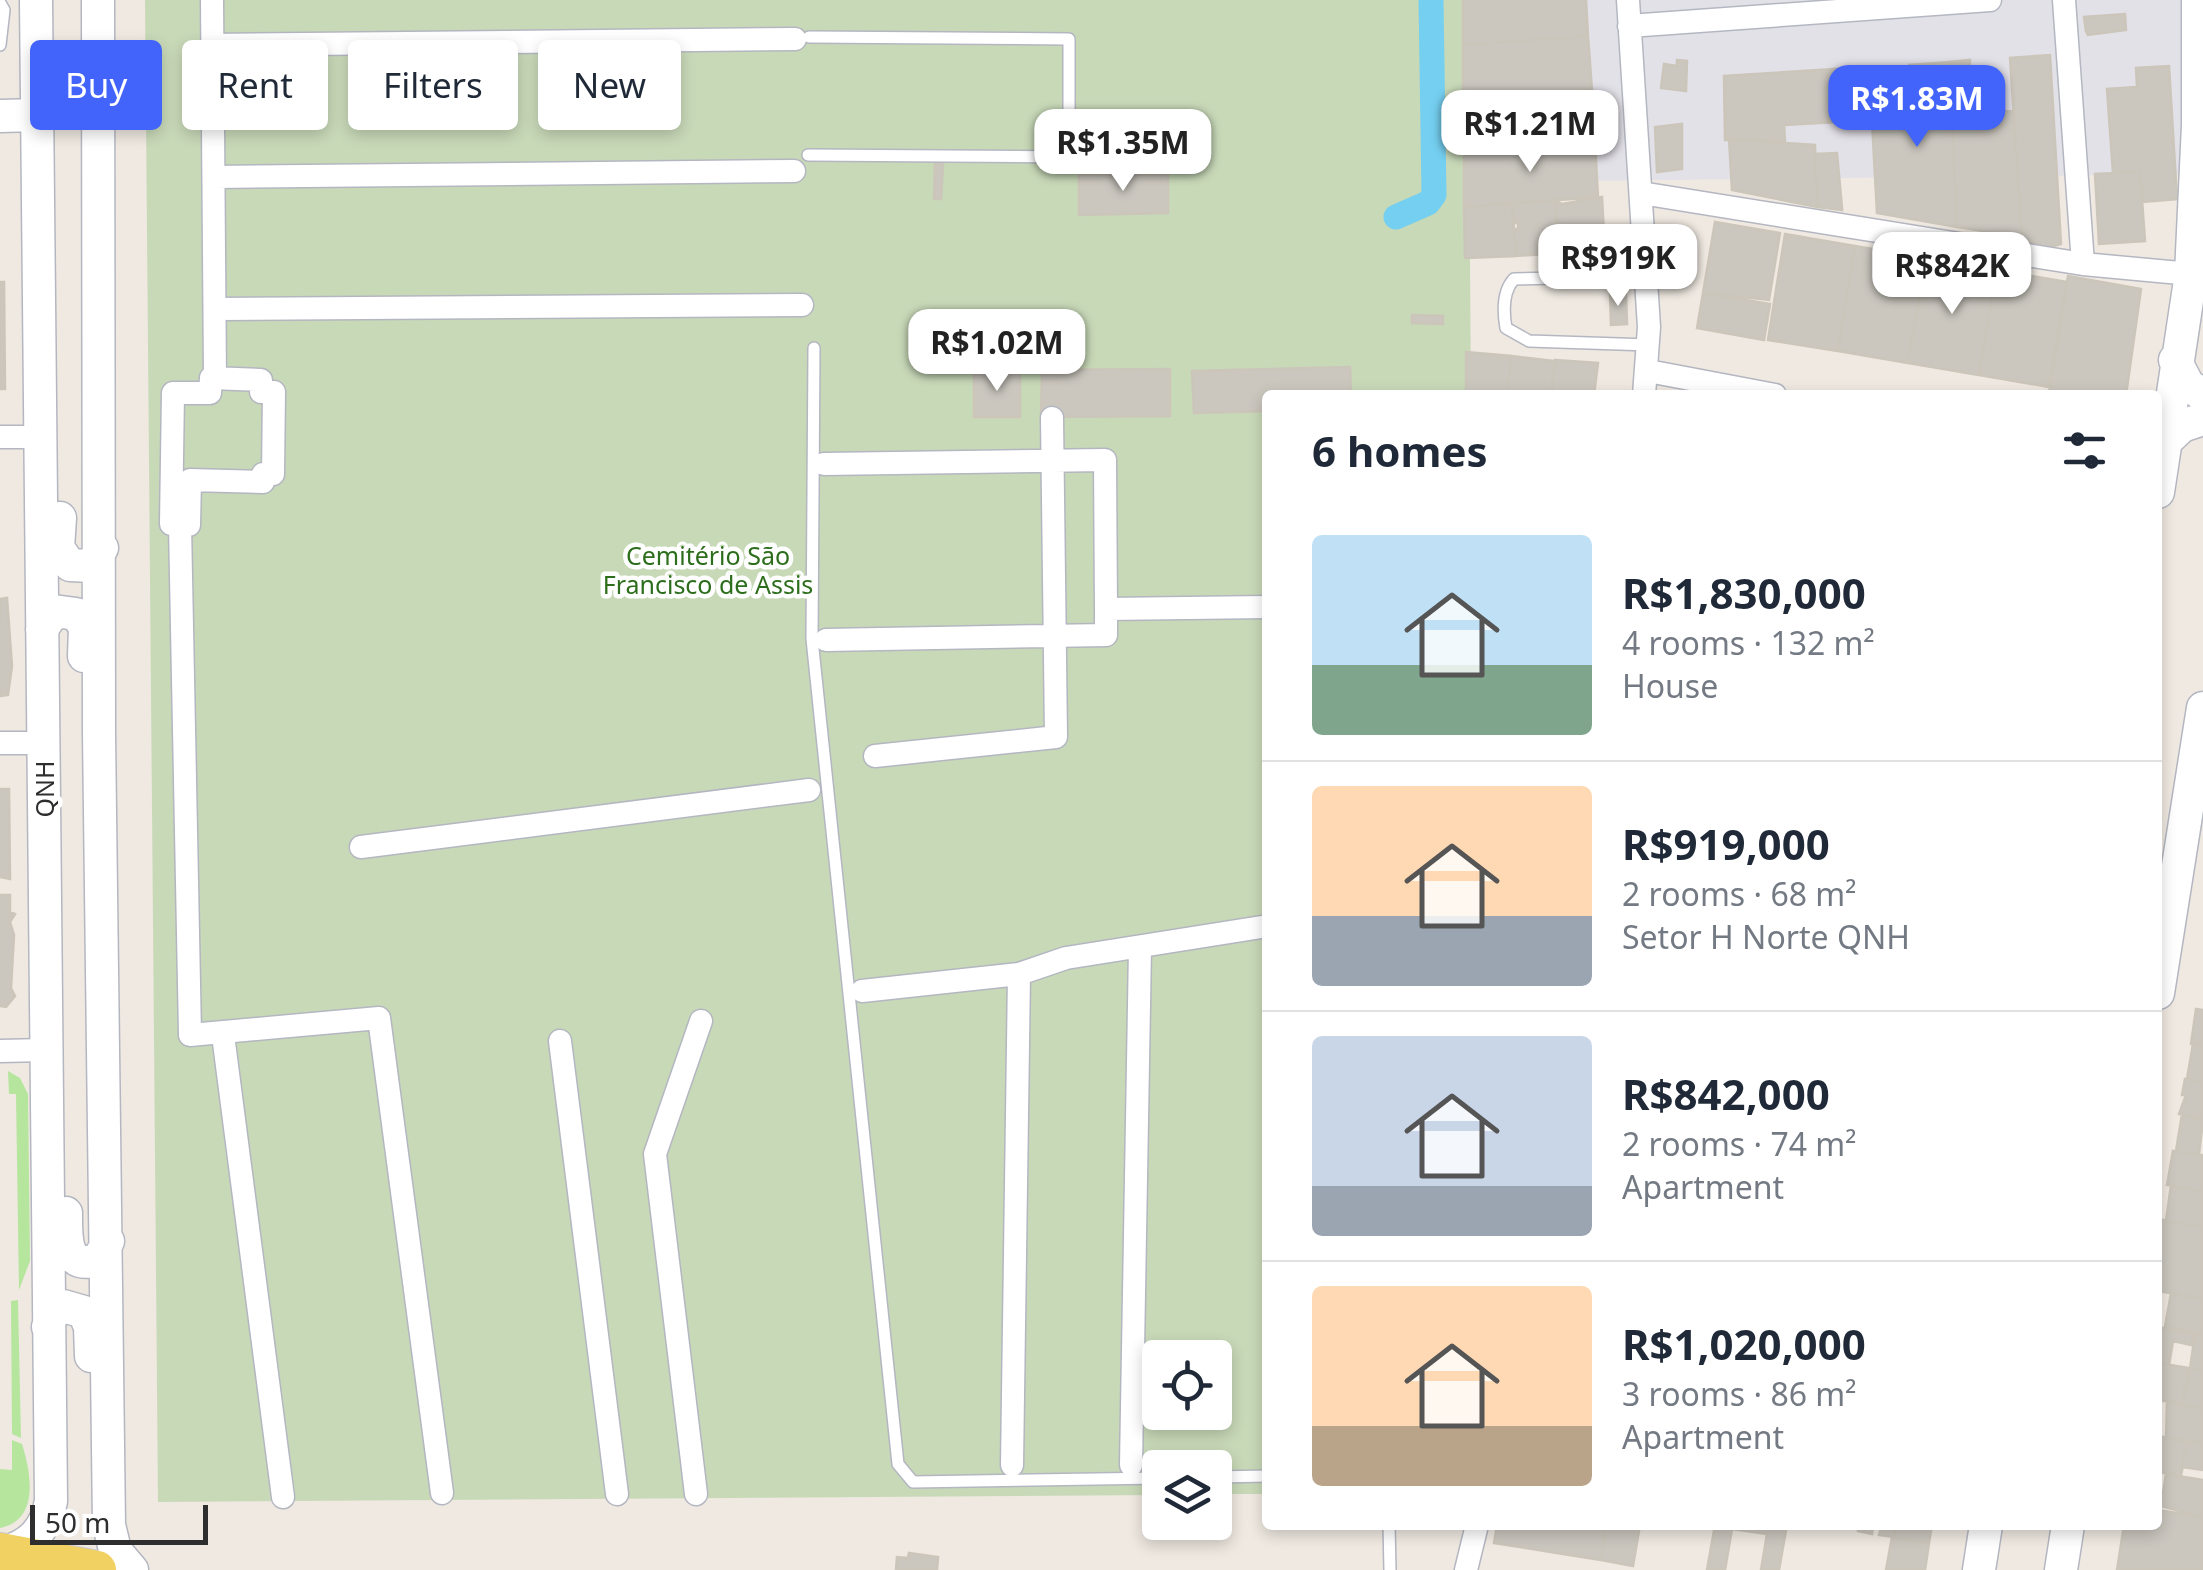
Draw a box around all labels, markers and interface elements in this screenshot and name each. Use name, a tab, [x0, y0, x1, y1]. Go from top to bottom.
chip: Buy	[30, 40, 162, 130]
chip: Rent	[182, 40, 328, 130]
chip: Filters	[348, 40, 518, 130]
chip: New	[538, 40, 681, 130]
pin: R$1.83M	[1825, 65, 2009, 150]
text: R$1.83M	[1850, 76, 1984, 119]
pin: R$1.21M	[1438, 90, 1622, 175]
text: R$1.21M	[1463, 101, 1597, 144]
pin: R$1.35M	[1031, 109, 1215, 194]
text: R$1.35M	[1056, 120, 1190, 163]
pin: R$919K	[1537, 224, 1699, 309]
pin: R$842K	[1871, 232, 2033, 317]
text: R$919K	[1560, 235, 1676, 278]
text: R$842K	[1894, 243, 2010, 286]
pin: R$1.02M	[905, 309, 1089, 394]
text: R$1.02M	[930, 320, 1064, 363]
text: 6 homes	[1312, 422, 1488, 479]
icon: filters	[2057, 423, 2112, 478]
park label: Cemitério São Francisco de Assis	[603, 538, 813, 601]
text: R$1,830,000	[1622, 564, 1866, 621]
icon: home	[1392, 575, 1512, 695]
text: 4 rooms · 132 m²	[1622, 621, 1875, 664]
text: House	[1622, 664, 1718, 707]
street label: QNH	[27, 760, 61, 818]
text: R$919,000	[1622, 815, 1830, 872]
icon: home	[1392, 826, 1512, 946]
text: 2 rooms · 68 m²	[1622, 872, 1856, 915]
text: Setor H Norte QNH	[1622, 915, 1910, 958]
text: R$842,000	[1622, 1065, 1830, 1122]
icon: home	[1392, 1076, 1512, 1196]
text: 2 rooms · 74 m²	[1622, 1122, 1856, 1165]
text: Apartment	[1622, 1165, 1784, 1208]
text: R$1,020,000	[1622, 1315, 1866, 1372]
icon: home	[1392, 1326, 1512, 1446]
map controls	[1142, 1340, 1232, 1540]
button: locate	[1142, 1340, 1232, 1430]
text: 3 rooms · 86 m²	[1622, 1372, 1856, 1415]
text: Apartment	[1622, 1415, 1784, 1458]
button: layers	[1142, 1450, 1232, 1540]
scale bar	[30, 1500, 208, 1544]
text: 50 m	[45, 1503, 111, 1541]

